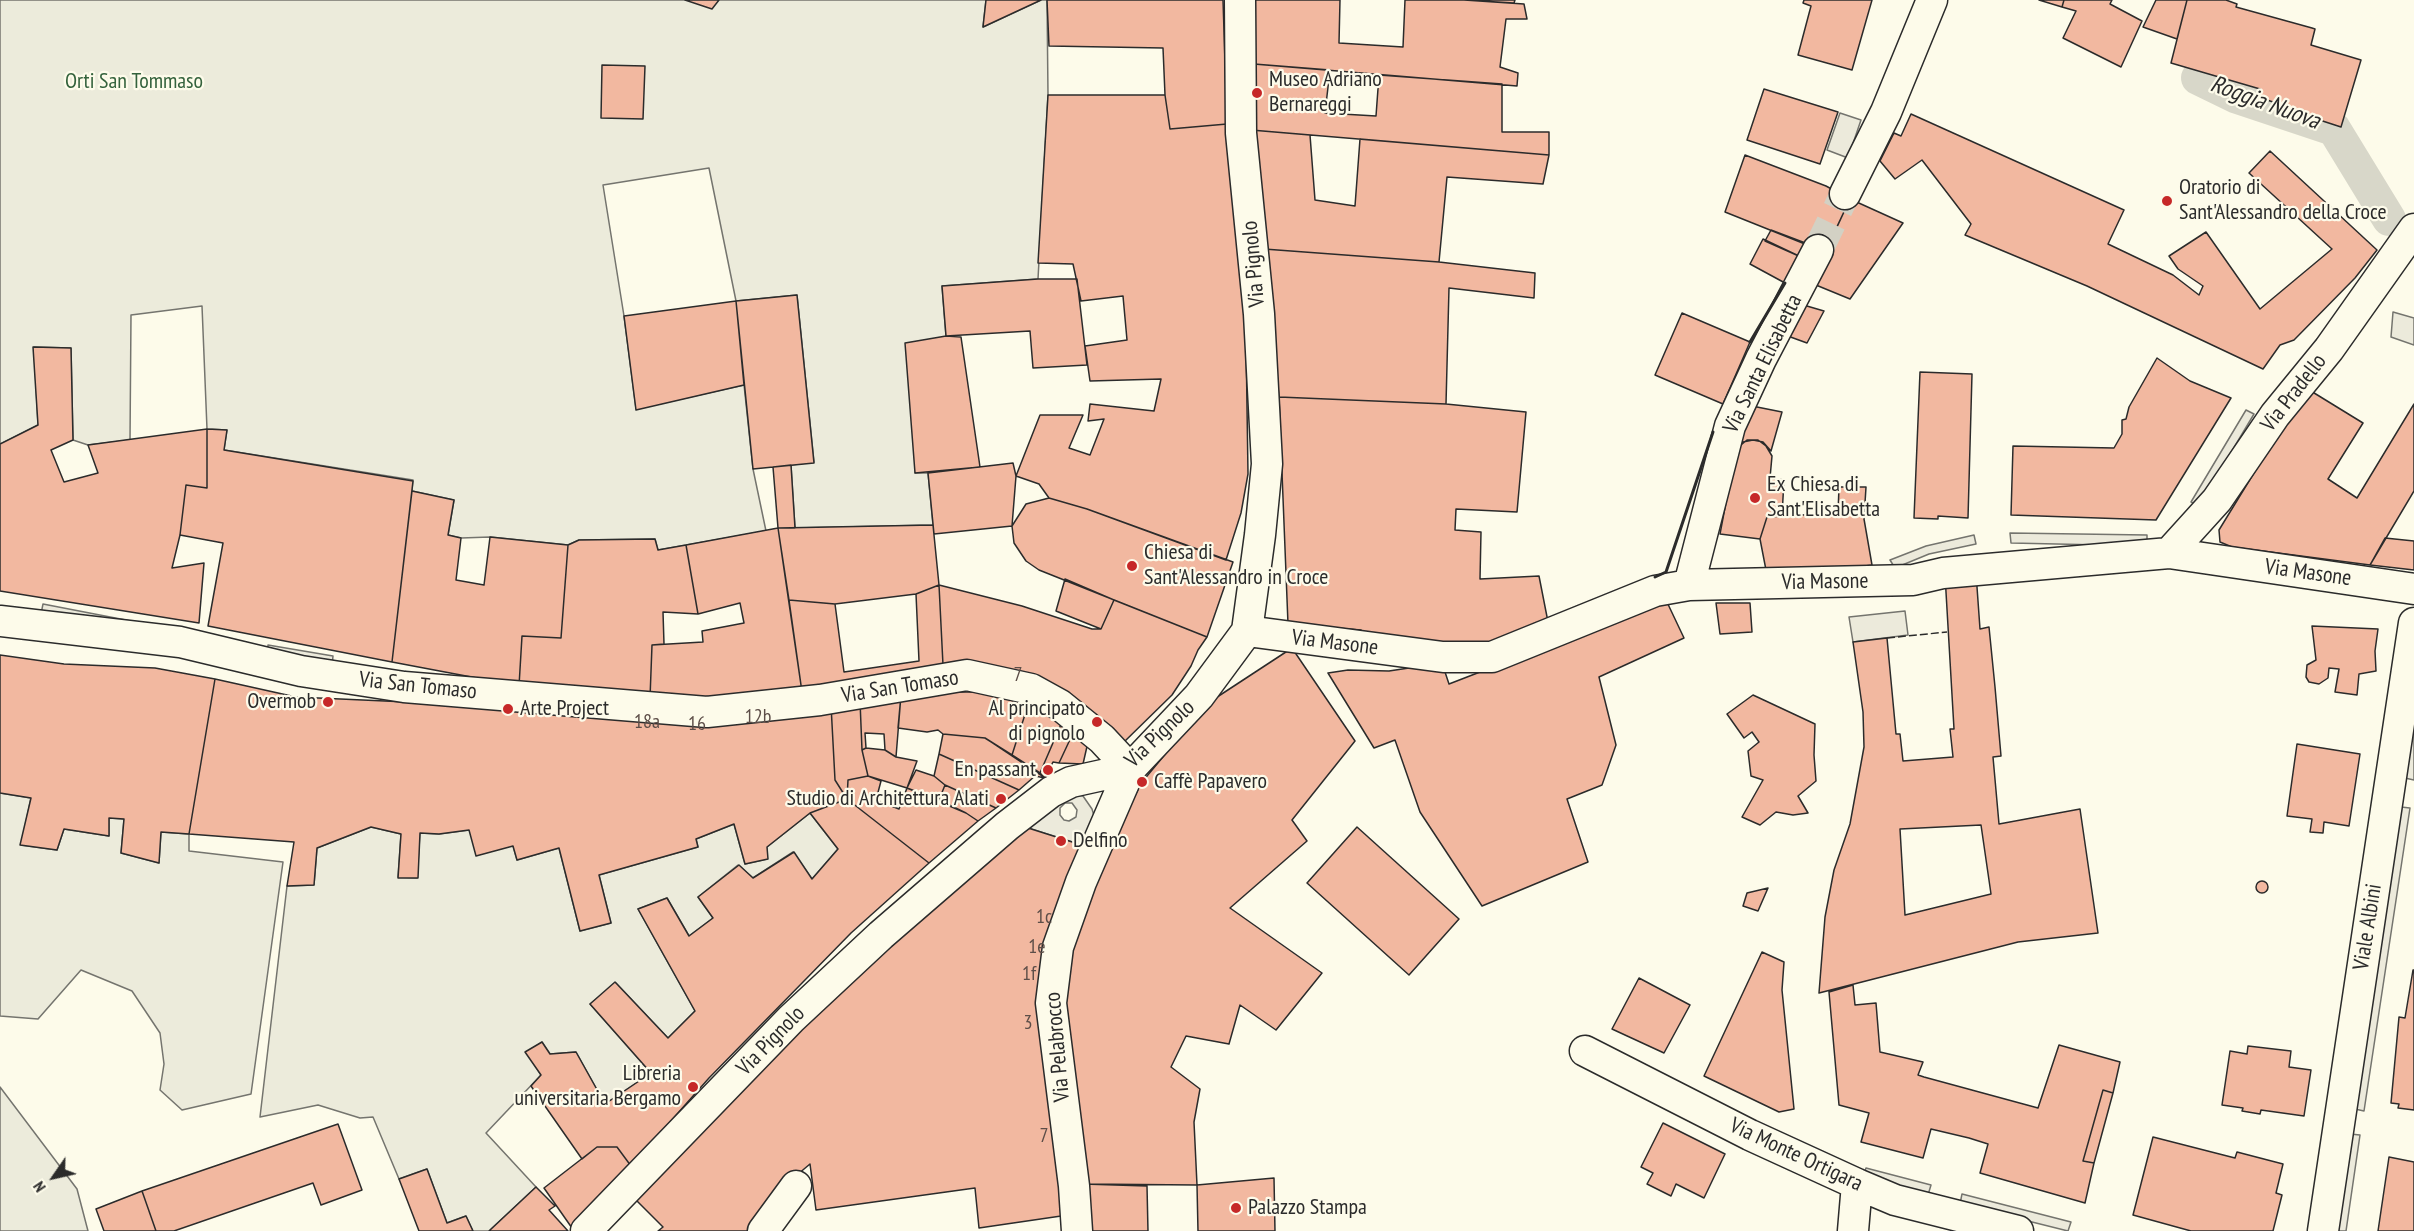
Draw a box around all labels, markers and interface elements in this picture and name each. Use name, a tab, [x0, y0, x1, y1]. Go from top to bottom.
place label: Museo Adriano Bernareggi	[1269, 67, 1382, 118]
park label: Orti San Tommaso	[65, 69, 203, 95]
water label: Roggia Nuova	[2207, 70, 2323, 136]
marker: Museo Adriano Bernareggi	[1250, 86, 1264, 100]
place label: Oratorio di Sant'Alessandro della Croce	[2179, 175, 2387, 226]
marker: Oratorio di Sant'Alessandro della Croce	[2160, 194, 2174, 208]
street label: Via Pignolo	[1237, 220, 1271, 308]
street label: Via Santa Elisabetta	[1718, 290, 1808, 438]
street label: Via Pradello	[2256, 349, 2332, 437]
place label: Ex Chiesa di Sant'Elisabetta	[1767, 472, 1880, 524]
marker: Ex Chiesa di Sant'Elisabetta	[1748, 491, 1762, 505]
place label: Chiesa di Sant'Alessandro in Croce	[1144, 540, 1328, 592]
street label: Via Masone	[2263, 554, 2353, 592]
marker: Chiesa di Sant'Alessandro in Croce	[1125, 559, 1139, 573]
street label: Via Masone	[1781, 568, 1869, 596]
street label: Via Masone	[1290, 625, 1380, 661]
house number: 7	[1014, 663, 1022, 687]
street label: Via San Tomaso	[840, 665, 960, 709]
street label: Via San Tomaso	[358, 667, 478, 705]
place label: Overmob	[247, 689, 316, 715]
street label: Via Pignolo	[1120, 694, 1200, 774]
marker: Overmob	[321, 695, 335, 709]
place label: Arte Project	[520, 696, 609, 722]
place label: Al principato di pignolo	[988, 696, 1085, 748]
marker: Arte Project	[501, 702, 515, 716]
house number: 12b	[745, 705, 771, 729]
house number: 18a	[634, 710, 660, 734]
house number: 16	[688, 712, 706, 736]
marker: Al principato di pignolo	[1090, 715, 1104, 729]
place label: En passant	[954, 757, 1036, 783]
marker: En passant	[1041, 763, 1055, 777]
place label: Caffè Papavero	[1154, 769, 1267, 795]
marker: Caffè Papavero	[1135, 775, 1149, 789]
place label: Studio di Architettura Alati	[787, 786, 989, 812]
marker: Studio di Architettura Alati	[994, 792, 1008, 806]
place label: Delfino	[1073, 828, 1128, 854]
marker: Delfino	[1054, 834, 1068, 848]
street label: Viale Albini	[2348, 882, 2388, 972]
house number: 1c	[1036, 905, 1052, 929]
house number: 1e	[1028, 935, 1046, 959]
house number: 1f	[1022, 962, 1036, 986]
street label: Via Pelabrocco	[1040, 991, 1076, 1103]
street label: Via Pignolo	[731, 1001, 811, 1081]
house number: 3	[1024, 1011, 1032, 1035]
place label: Libreria universitaria Bergamo	[514, 1061, 681, 1112]
marker: Libreria universitaria Bergamo	[686, 1080, 700, 1094]
street label: Via Monte Ortigara	[1725, 1113, 1867, 1197]
house number: 7	[1040, 1124, 1048, 1148]
north arrow	[24, 1147, 84, 1207]
text: N	[28, 1178, 50, 1196]
place label: Palazzo Stampa	[1248, 1195, 1367, 1221]
marker: Palazzo Stampa	[1229, 1201, 1243, 1215]

